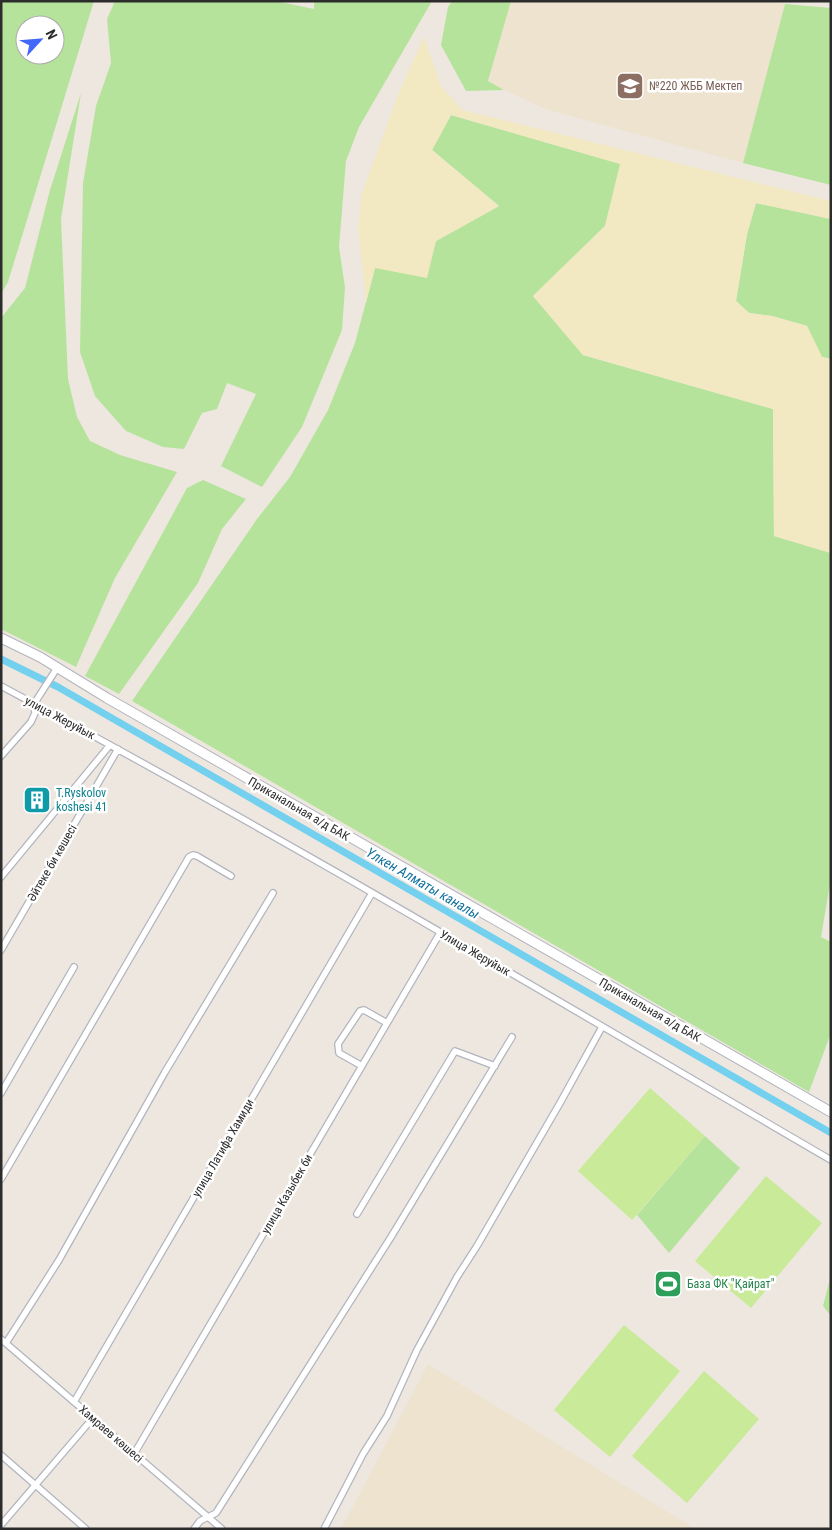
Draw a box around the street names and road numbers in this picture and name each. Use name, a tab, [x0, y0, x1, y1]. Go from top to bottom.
street label: улица Жеруйык	[22, 694, 98, 743]
street label: Приканальная а/д БАК	[246, 774, 352, 844]
street label: Әйтеке би көшесі	[24, 822, 80, 904]
street label: Улица Жеруйык	[437, 927, 513, 979]
street label: Приканальная а/д БАК	[597, 975, 703, 1045]
street label: улица Латифа Хамиди	[189, 1096, 257, 1200]
street label: улица Казыбек би	[259, 1152, 315, 1236]
street label: Хамраев көшесі	[76, 1402, 146, 1466]

